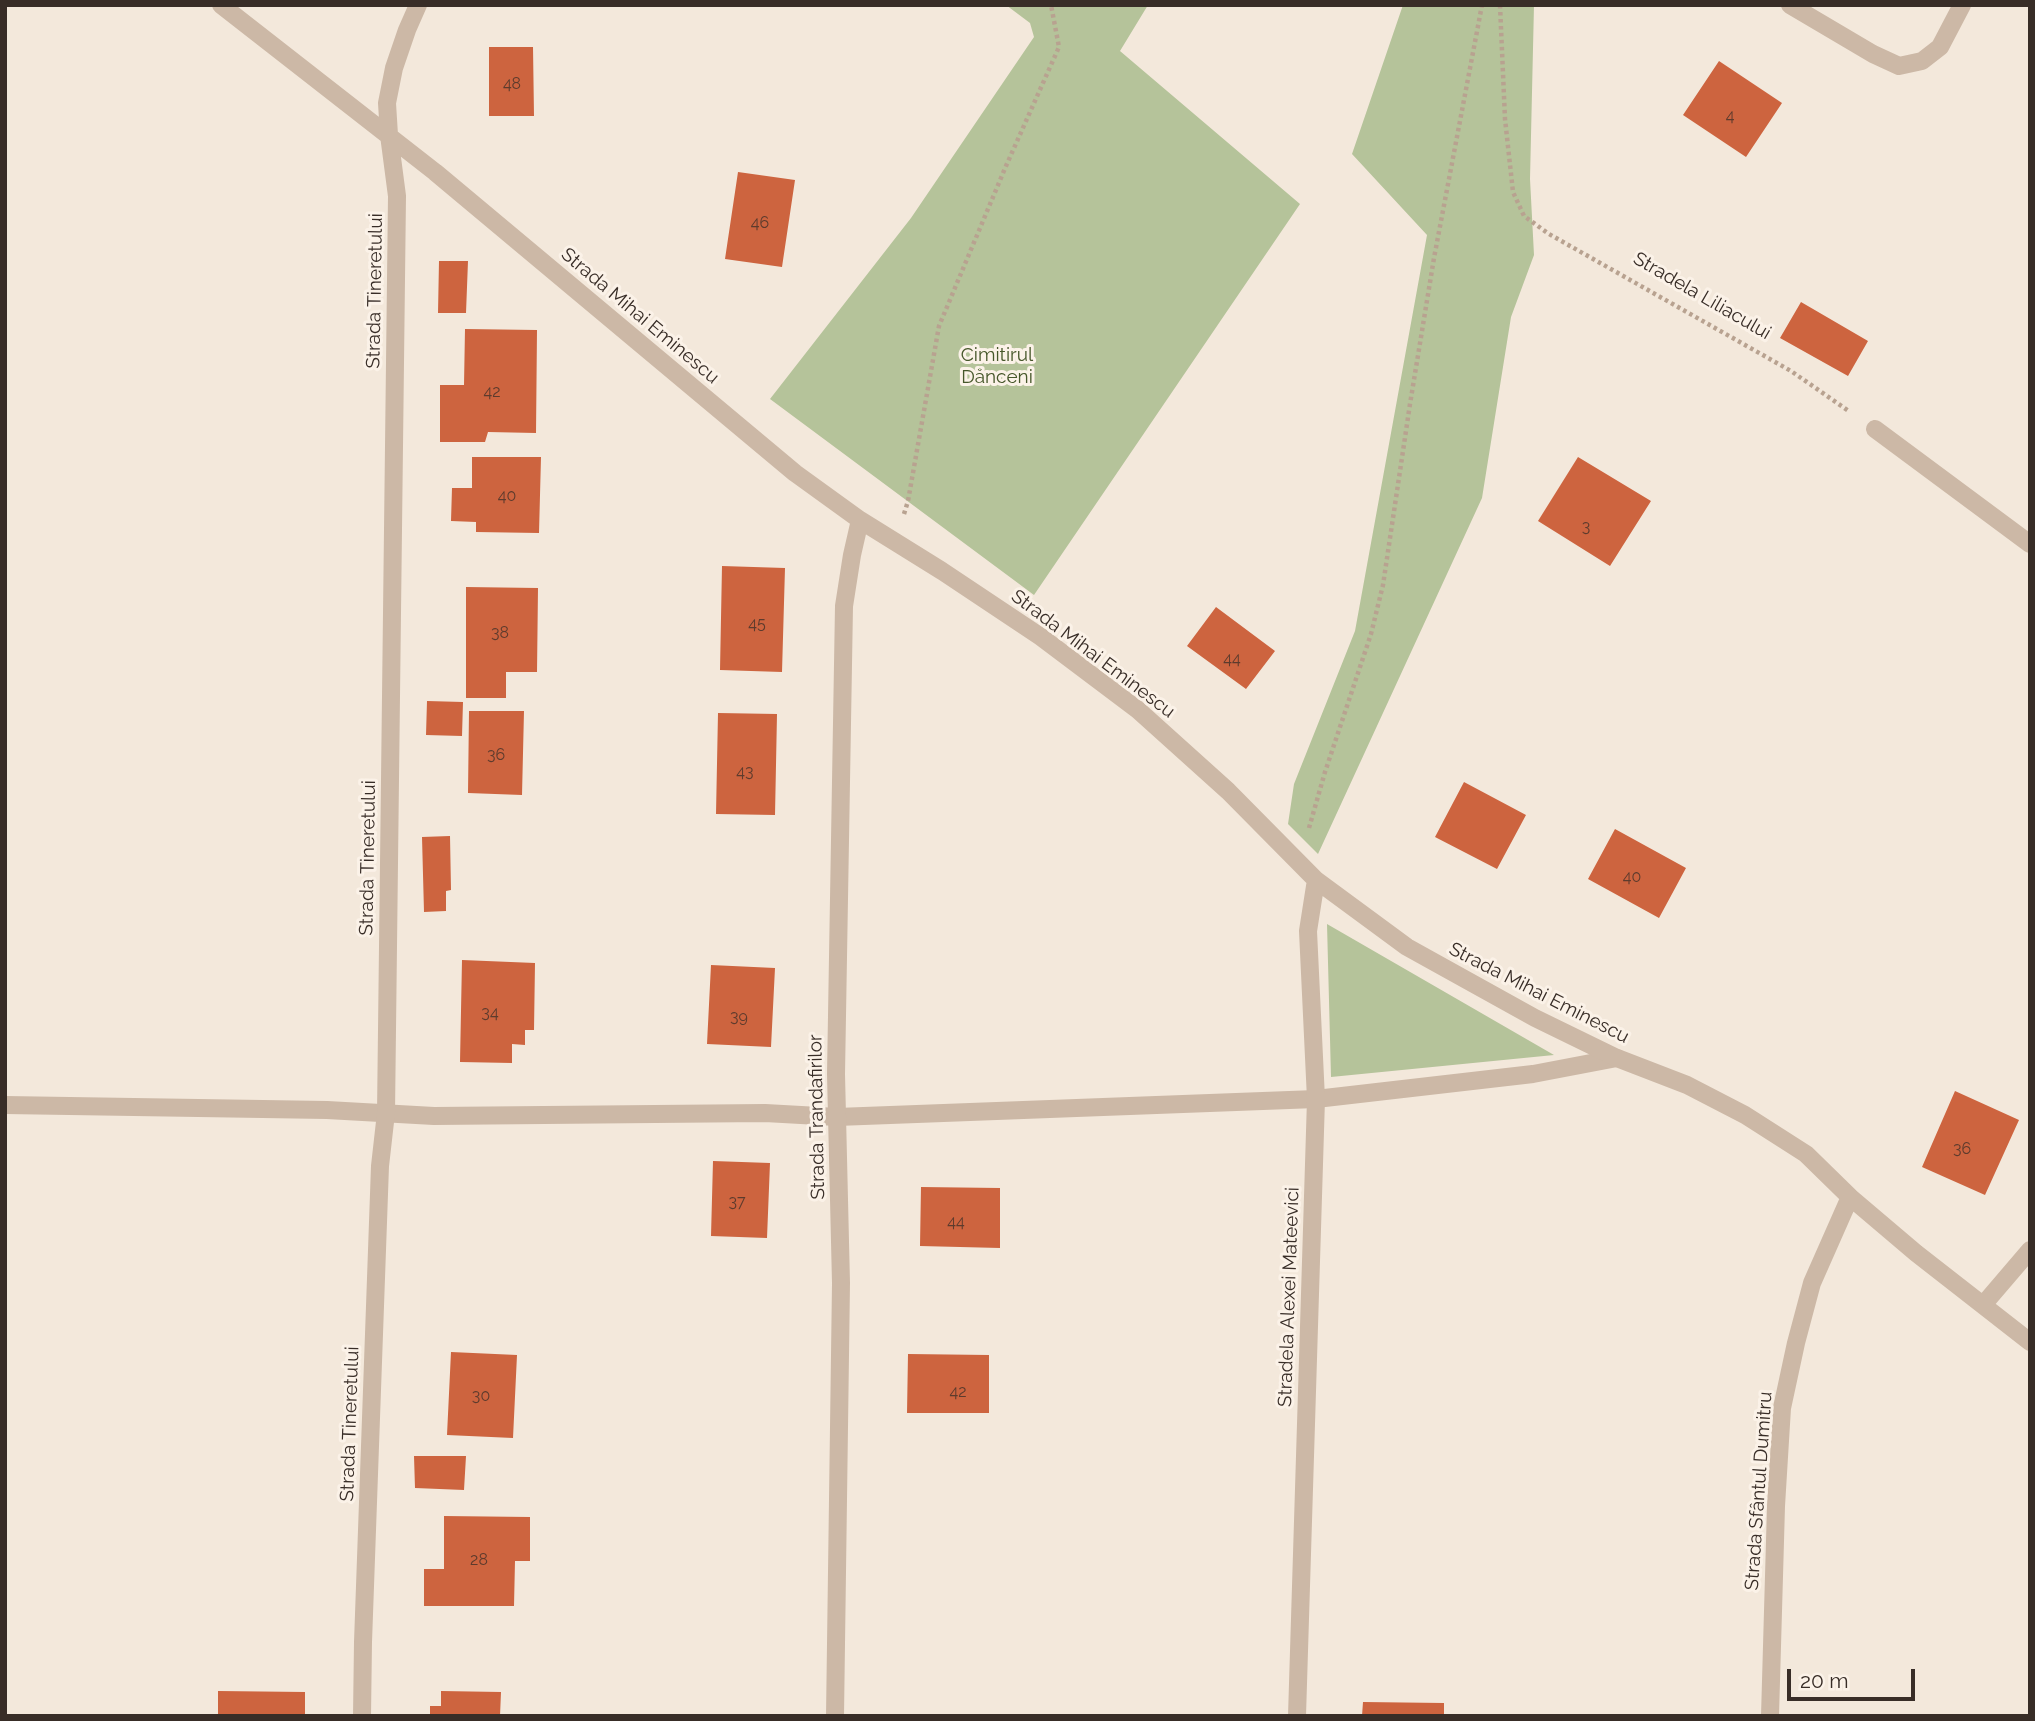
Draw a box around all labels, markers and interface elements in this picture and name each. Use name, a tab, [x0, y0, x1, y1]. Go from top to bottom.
house number: 48	[503, 74, 521, 94]
house number: 4	[1726, 106, 1734, 126]
street label: Strada Tineretului	[362, 213, 388, 369]
house number: 46	[751, 213, 769, 233]
street label: Strada Mihai Eminescu	[556, 243, 724, 389]
street label: Stradela Liliacului	[1629, 247, 1775, 345]
park label: Cimitirul Dănceni	[961, 344, 1033, 388]
house number: 42	[483, 382, 501, 402]
house number: 40	[498, 486, 516, 506]
house number: 3	[1582, 517, 1590, 537]
street label: Strada Mihai Eminescu	[1007, 585, 1179, 723]
house number: 45	[748, 614, 766, 634]
house number: 38	[491, 623, 509, 643]
house number: 44	[1223, 649, 1241, 669]
house number: 36	[487, 745, 505, 765]
house number: 43	[736, 762, 754, 782]
street label: Strada Tineretului	[355, 780, 381, 936]
house number: 40	[1623, 867, 1641, 887]
street label: Strada Mihai Eminescu	[1445, 938, 1633, 1048]
house number: 34	[481, 1003, 499, 1023]
house number: 39	[730, 1007, 748, 1027]
street label: Strada Trandafirilor	[804, 1034, 830, 1200]
house number: 36	[1953, 1139, 1971, 1159]
street label: Stradela Alexei Mateevici	[1274, 1187, 1304, 1407]
house number: 37	[728, 1192, 746, 1212]
house number: 44	[947, 1212, 965, 1232]
street label: Strada Tineretului	[336, 1346, 364, 1502]
house number: 42	[949, 1382, 967, 1402]
house number: 30	[472, 1386, 490, 1406]
street label: Strada Sfântul Dumitru	[1741, 1391, 1777, 1591]
house number: 28	[470, 1550, 488, 1570]
scale bar	[1790, 1654, 1918, 1698]
text: 20 m	[1800, 1668, 1848, 1693]

